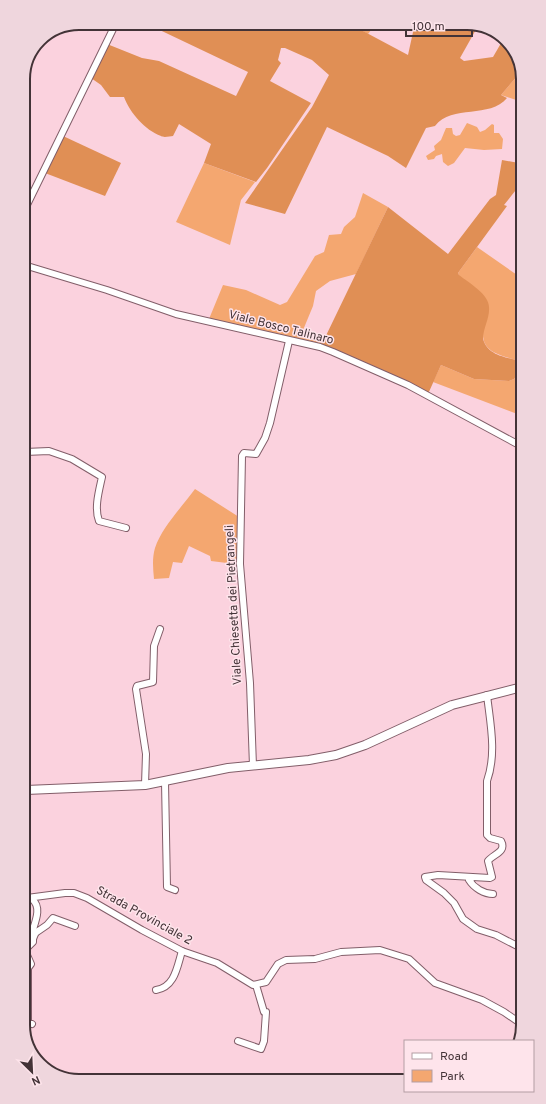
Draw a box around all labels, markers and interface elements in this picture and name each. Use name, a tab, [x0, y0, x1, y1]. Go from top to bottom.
scale bar	[406, 12, 472, 38]
text: 100 m	[412, 19, 445, 35]
street label: Viale Bosco Talinaro	[227, 307, 336, 349]
street label: Viale Chiesetta dei Pietrangeli	[222, 524, 246, 686]
street label: Strada Provinciale 2	[93, 883, 195, 949]
legend	[404, 1040, 534, 1092]
text: Road	[440, 1049, 468, 1065]
north arrow	[12, 1052, 52, 1092]
text: Park	[440, 1069, 465, 1085]
text: N	[29, 1072, 42, 1088]

